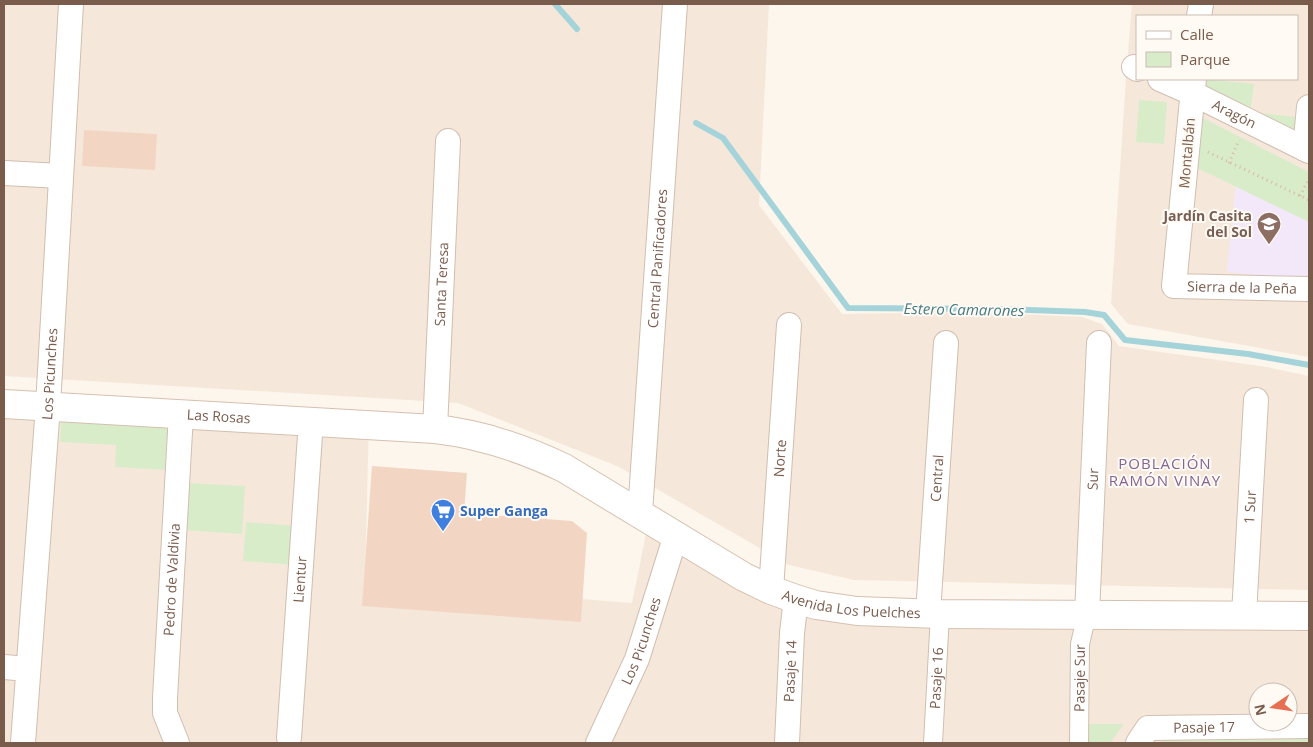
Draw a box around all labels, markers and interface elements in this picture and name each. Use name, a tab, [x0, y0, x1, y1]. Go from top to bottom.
legend	[1136, 15, 1298, 80]
text: Calle	[1180, 24, 1214, 44]
text: Parque	[1180, 49, 1230, 69]
street label: Aragón	[1209, 95, 1260, 132]
street label: Montalbán	[1174, 117, 1199, 189]
street label: Central Panificadores	[643, 188, 671, 329]
place label: Jardín Casita del Sol	[1161, 206, 1252, 241]
school or university icon: Jardín Casita del Sol	[1256, 211, 1282, 245]
street label: Santa Teresa	[430, 242, 452, 327]
street label: Sierra de la Peña	[1187, 276, 1297, 298]
water label: Estero Camarones	[904, 298, 1025, 320]
street label: Los Picunches	[37, 327, 61, 420]
street label: Las Rosas	[186, 405, 251, 427]
street label: Norte	[769, 439, 790, 478]
district label: POBLACIÓN RAMÓN VINAY	[1109, 453, 1221, 490]
street label: Central	[925, 454, 948, 503]
street label: Sur	[1082, 467, 1102, 491]
street label: 1 Sur	[1239, 490, 1260, 524]
supermarket icon: Super Ganga	[430, 498, 456, 532]
place label: Super Ganga	[460, 501, 548, 520]
street label: Pedro de Valdivia	[159, 523, 184, 636]
street label: Lientur	[288, 555, 311, 603]
street label: Avenida Los Puelches	[780, 585, 921, 622]
street label: Los Picunches	[616, 594, 665, 688]
street label: Pasaje 14	[779, 640, 801, 702]
street label: Pasaje Sur	[1069, 644, 1089, 712]
street label: Pasaje 16	[925, 647, 947, 709]
north arrow	[1248, 682, 1298, 732]
text: N	[1249, 702, 1270, 718]
street label: Pasaje 17	[1173, 717, 1235, 737]

